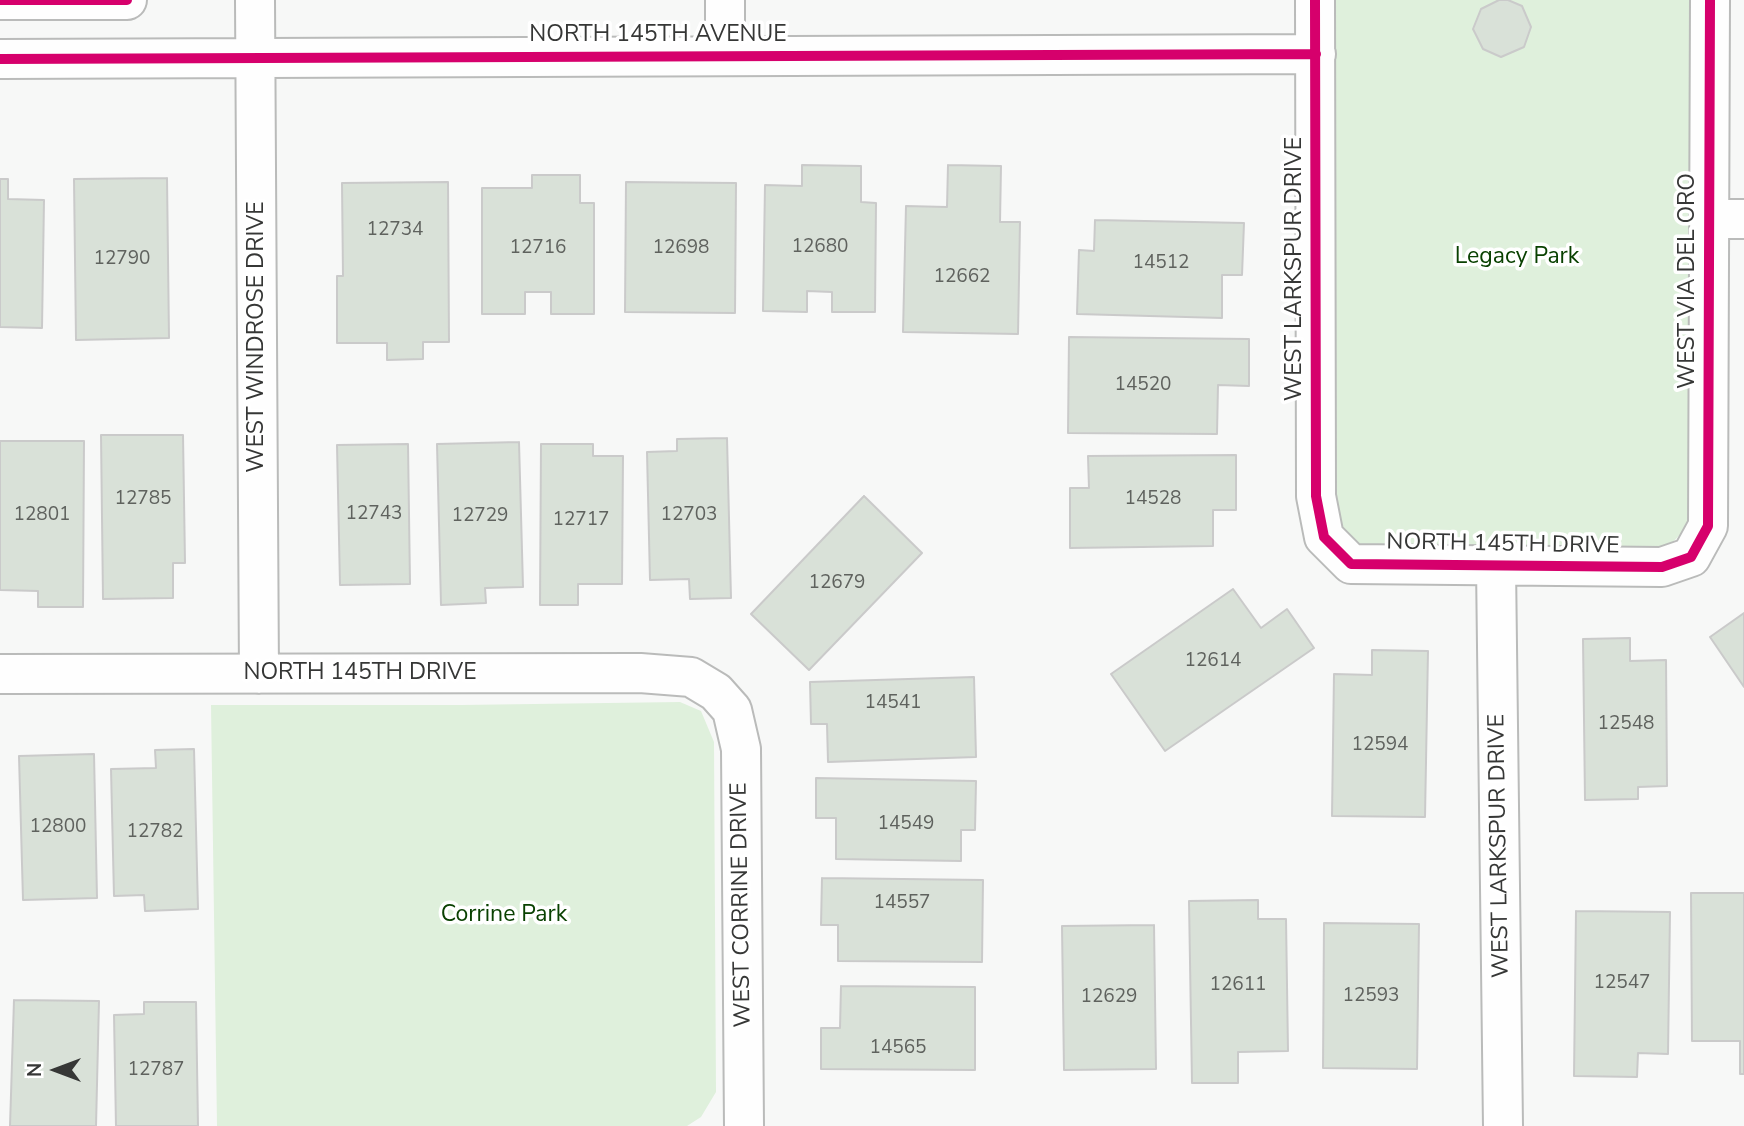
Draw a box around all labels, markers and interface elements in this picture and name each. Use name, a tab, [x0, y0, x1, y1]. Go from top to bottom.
street label: NORTH 145TH AVENUE	[529, 21, 787, 49]
street label: WEST LARKSPUR DRIVE	[1281, 137, 1309, 401]
street label: WEST VIA DEL ORO	[1674, 173, 1702, 389]
street label: WEST WINDROSE DRIVE	[243, 201, 271, 473]
house number: 12734	[367, 219, 423, 241]
house number: 12680	[792, 236, 848, 258]
house number: 12716	[510, 237, 566, 259]
house number: 12698	[653, 237, 709, 259]
park label: Legacy Park	[1455, 243, 1579, 271]
house number: 12790	[94, 248, 150, 270]
house number: 14512	[1133, 252, 1189, 274]
house number: 12662	[934, 266, 990, 288]
house number: 14520	[1115, 374, 1171, 396]
house number: 12785	[115, 488, 171, 510]
house number: 14528	[1125, 488, 1181, 510]
house number: 12743	[346, 503, 402, 525]
house number: 12801	[14, 504, 70, 526]
house number: 12703	[661, 504, 717, 526]
house number: 12729	[452, 505, 508, 527]
house number: 12717	[553, 509, 609, 531]
street label: NORTH 145TH DRIVE	[1386, 529, 1620, 561]
house number: 12679	[809, 572, 865, 594]
house number: 12614	[1185, 650, 1241, 672]
street label: NORTH 145TH DRIVE	[243, 659, 477, 687]
house number: 14541	[865, 692, 921, 714]
house number: 12548	[1598, 713, 1654, 735]
street label: WEST LARKSPUR DRIVE	[1484, 714, 1516, 978]
house number: 12594	[1352, 734, 1408, 756]
street label: WEST CORRINE DRIVE	[726, 782, 758, 1028]
house number: 14549	[878, 813, 934, 835]
house number: 12800	[30, 816, 86, 838]
house number: 12782	[127, 821, 183, 843]
house number: 14557	[874, 892, 930, 914]
park label: Corrine Park	[441, 901, 567, 929]
house number: 12547	[1594, 972, 1650, 994]
house number: 12611	[1210, 974, 1266, 996]
house number: 12593	[1343, 985, 1399, 1007]
house number: 12629	[1081, 986, 1137, 1008]
north arrow	[21, 1035, 91, 1105]
house number: 14565	[870, 1037, 926, 1059]
house number: 12787	[128, 1059, 184, 1081]
text: N	[22, 1063, 48, 1077]

